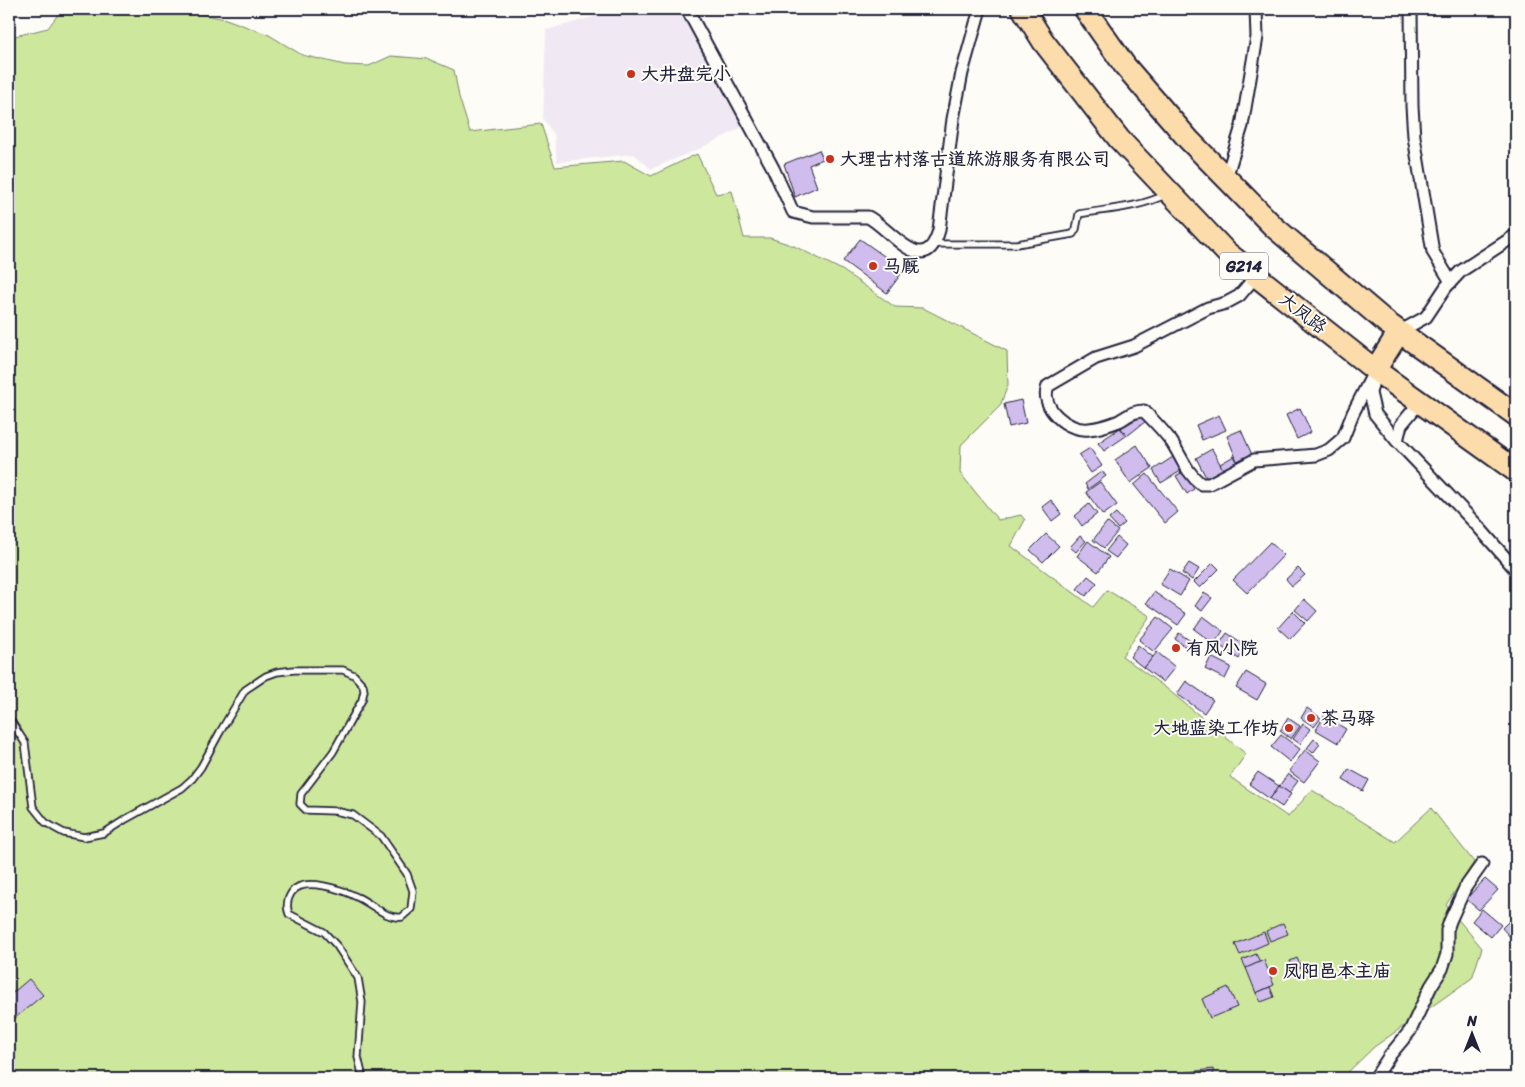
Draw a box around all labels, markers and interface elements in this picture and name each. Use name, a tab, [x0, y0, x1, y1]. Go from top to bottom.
place label: 大井盘完小	[641, 58, 731, 90]
marker: 大井盘完小	[625, 68, 637, 80]
place label: 大理古村落古道旅游服务有限公司	[840, 143, 1110, 175]
marker: 大理古村落古道旅游服务有限公司	[824, 153, 836, 165]
place label: 马厩	[883, 250, 919, 282]
road number: G214	[1220, 252, 1268, 280]
marker: 马厩	[867, 260, 879, 272]
street label: 大凤路	[1272, 284, 1334, 342]
place label: 有风小院	[1186, 632, 1258, 664]
marker: 有风小院	[1170, 642, 1182, 654]
place label: 茶马驿	[1321, 702, 1375, 734]
place label: 大地蓝染工作坊	[1153, 712, 1279, 744]
marker: 茶马驿	[1305, 712, 1317, 724]
marker: 大地蓝染工作坊	[1283, 722, 1295, 734]
place label: 凤阳邑本主庙	[1283, 955, 1391, 987]
marker: 凤阳邑本主庙	[1267, 965, 1279, 977]
text: N	[1466, 1009, 1477, 1034]
north arrow	[1448, 1010, 1498, 1060]

